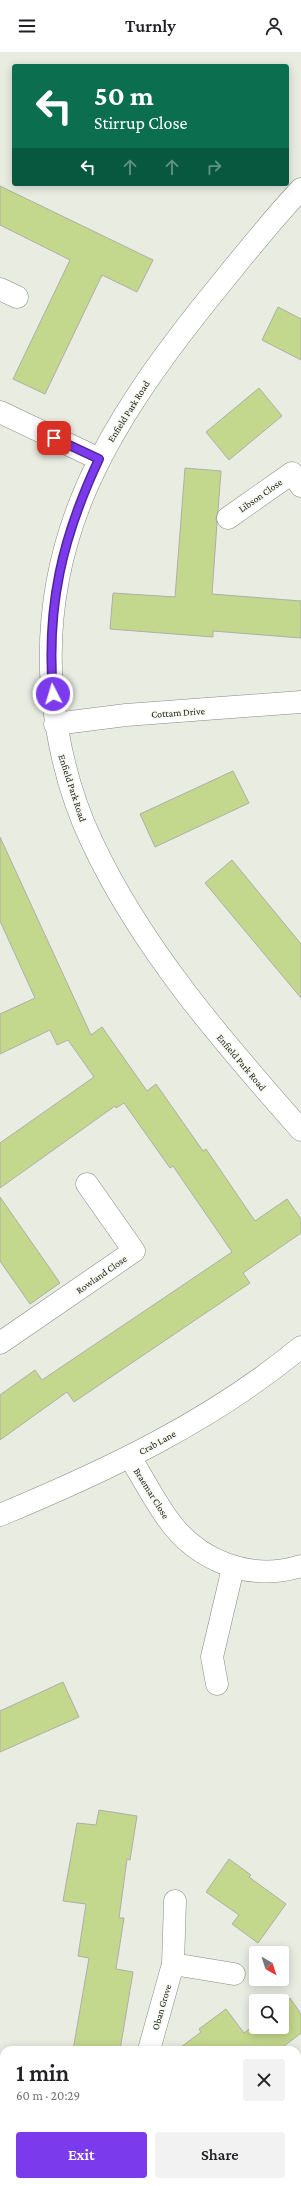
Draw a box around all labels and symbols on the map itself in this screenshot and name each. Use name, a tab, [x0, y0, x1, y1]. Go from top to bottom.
street label: Enfield Park Road	[105, 378, 152, 444]
pin	[37, 421, 71, 455]
street label: Libson Close	[236, 476, 285, 514]
position arrow	[32, 673, 74, 715]
street label: Cottam Drive	[151, 705, 206, 720]
street label: Enfield Park Road	[56, 753, 89, 824]
street label: Enfield Park Road	[215, 1032, 269, 1093]
street label: Rowland Close	[74, 1253, 129, 1296]
street label: Crab Lane	[137, 1428, 178, 1457]
street label: Braemar Close	[132, 1466, 172, 1521]
north arrow	[249, 1946, 289, 1986]
street label: Oban Grove	[150, 1982, 173, 2031]

